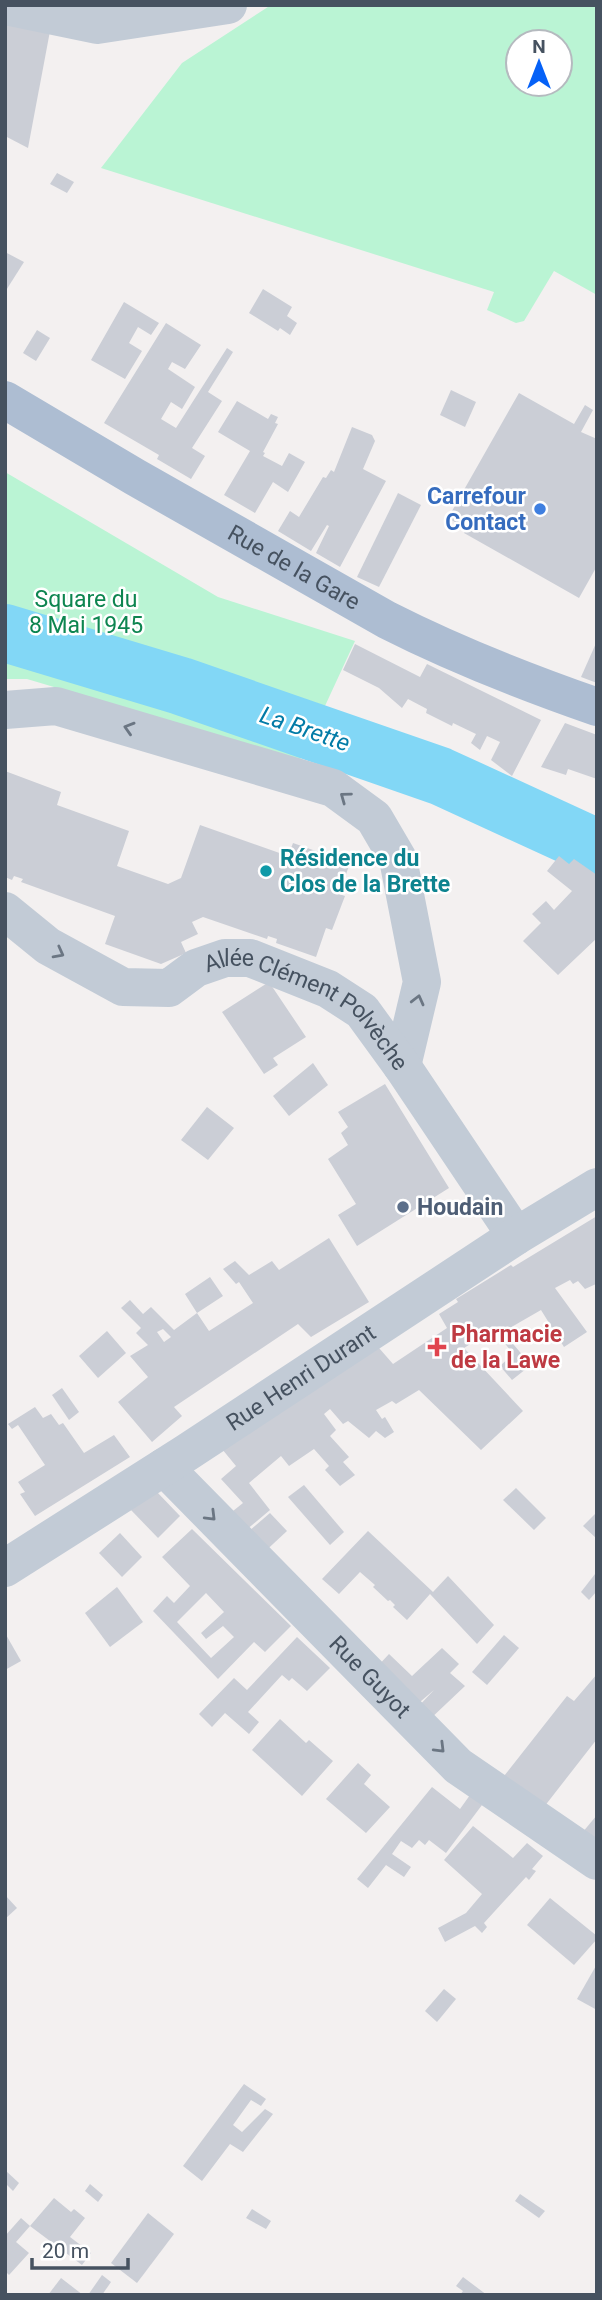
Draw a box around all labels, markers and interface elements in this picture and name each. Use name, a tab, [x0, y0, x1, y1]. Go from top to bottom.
north arrow	[504, 28, 574, 98]
text: N	[532, 35, 546, 58]
place label: Carrefour Contact	[427, 483, 527, 536]
marker: Carrefour Contact	[532, 501, 548, 517]
street label: Rue de la Gare	[223, 520, 365, 616]
park label: Square du 8 Mai 1945	[29, 586, 143, 639]
water label: La Brette	[256, 701, 354, 757]
one-way arrow	[123, 721, 135, 736]
one-way arrow	[340, 793, 353, 805]
place label: Résidence du Clos de la Brette	[280, 845, 450, 898]
marker: Résidence du Clos de la Brette	[258, 863, 274, 879]
one-way arrow	[52, 945, 64, 958]
street label: Allée Clément Polvèche	[200, 945, 414, 1076]
one-way arrow	[410, 994, 424, 1006]
place label: Houdain	[417, 1194, 503, 1221]
marker: Houdain	[395, 1199, 411, 1215]
street label: Rue Henri Durant	[221, 1319, 381, 1437]
place label: Pharmacie de la Lawe	[451, 1321, 562, 1374]
marker: Pharmacie de la Lawe	[429, 1339, 445, 1355]
one-way arrow	[203, 1508, 216, 1521]
street label: Rue Guyot	[324, 1630, 416, 1724]
one-way arrow	[432, 1739, 445, 1752]
scale bar	[32, 2226, 128, 2270]
text: 20 m	[42, 2239, 89, 2263]

